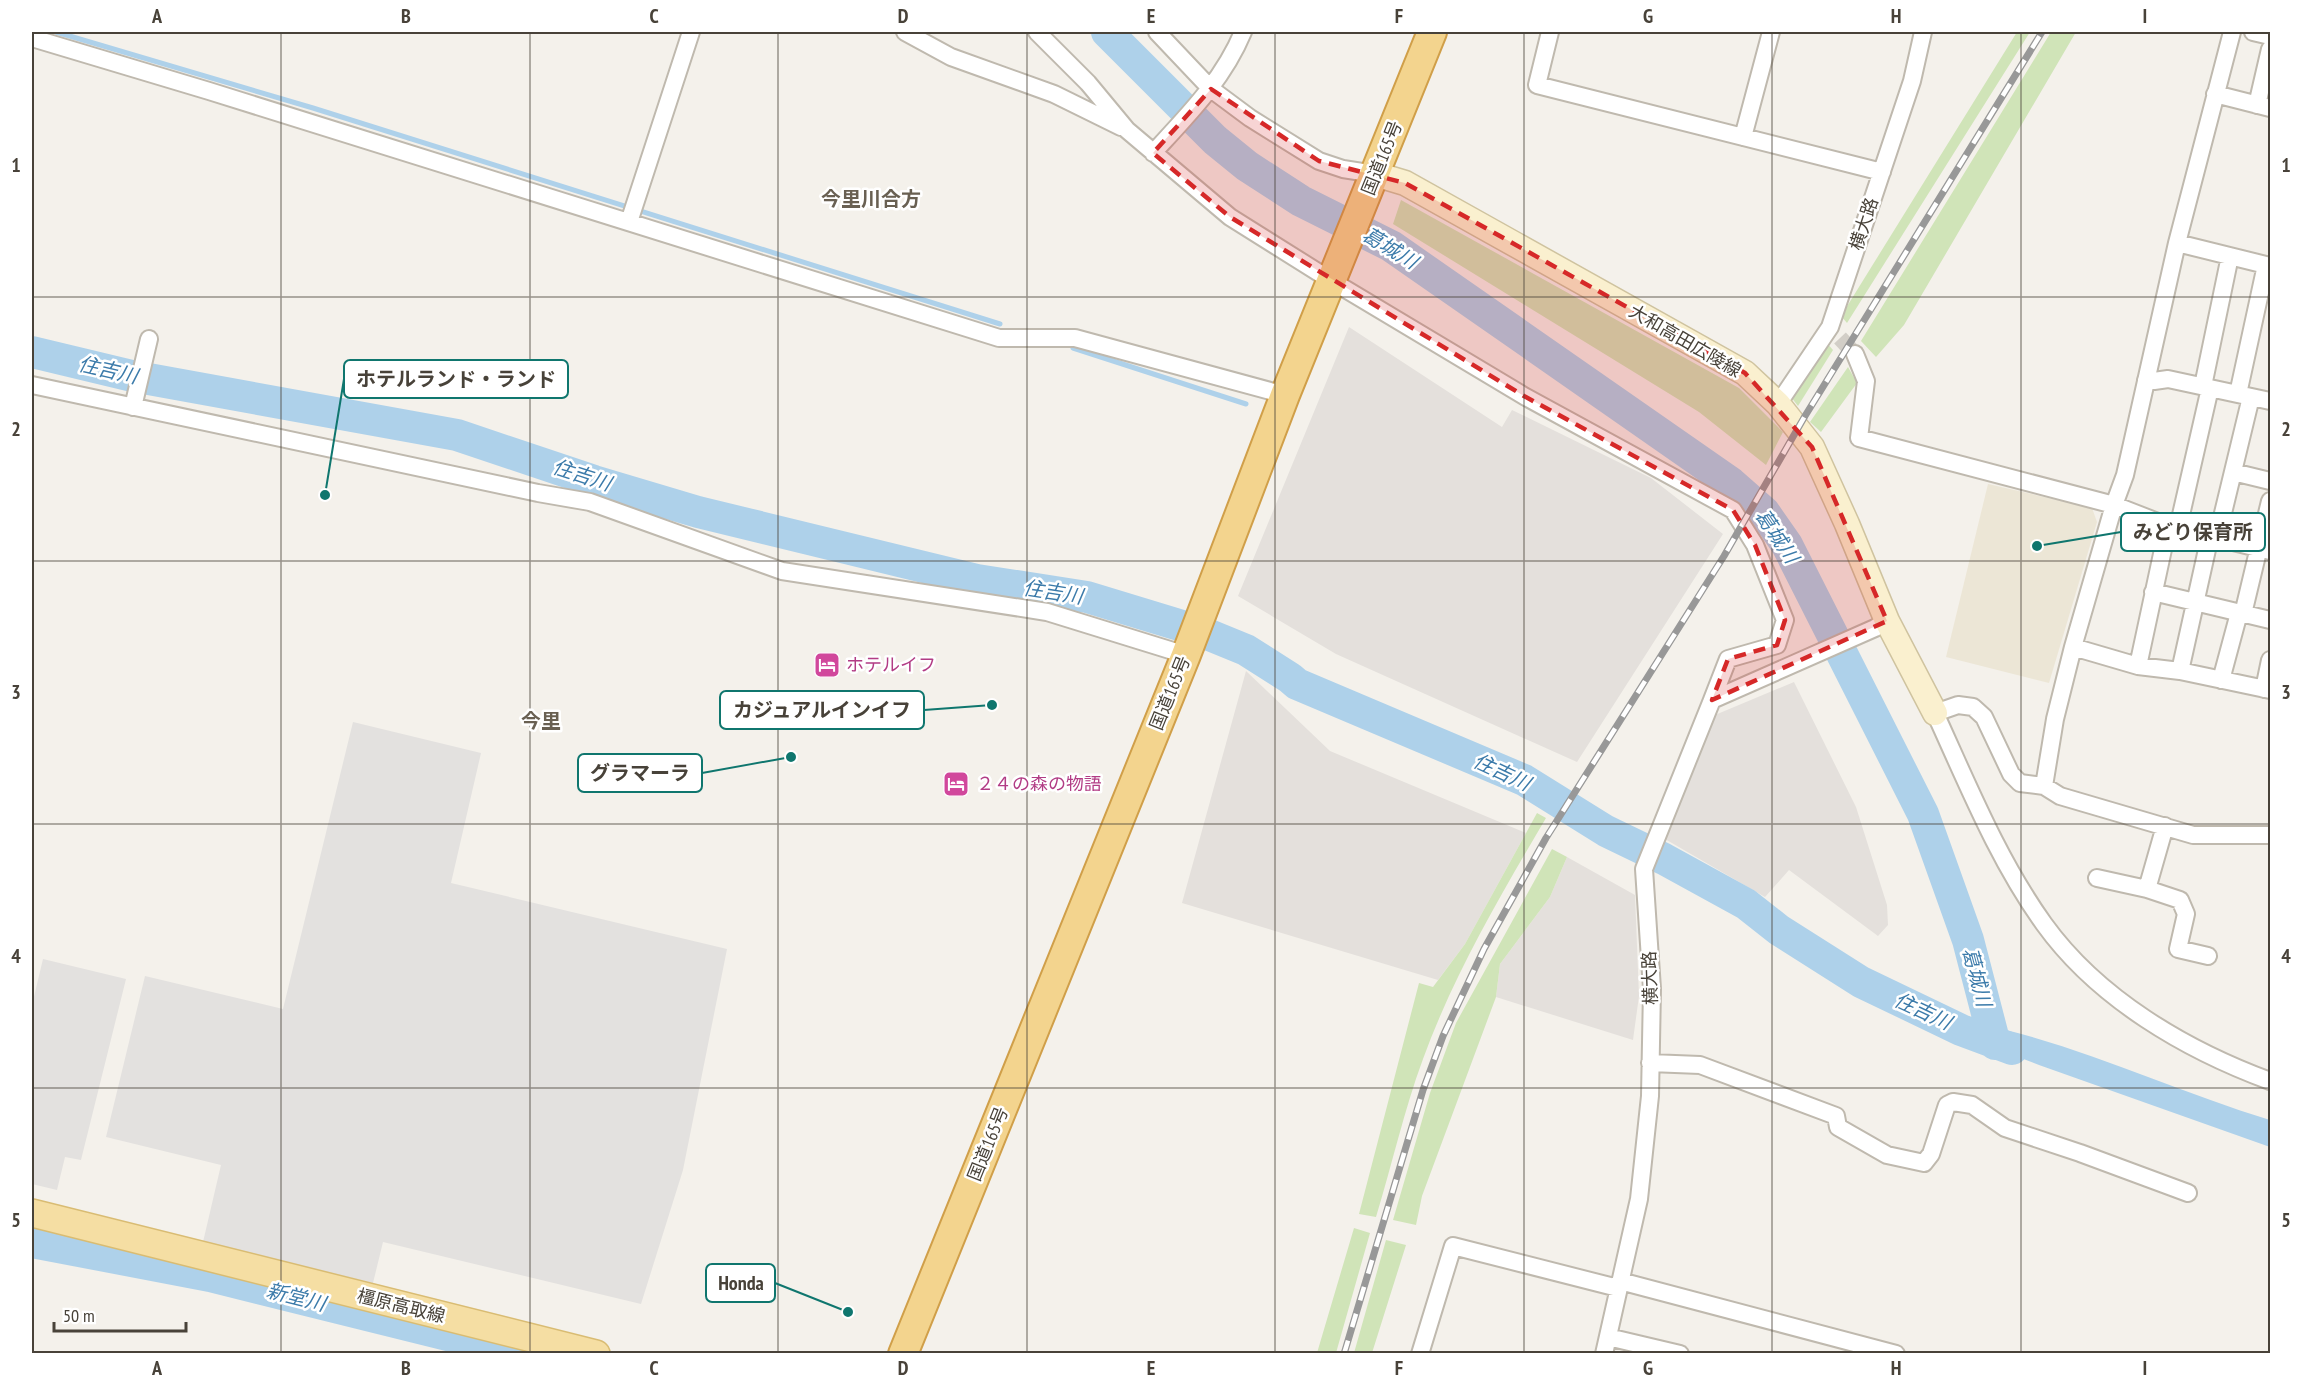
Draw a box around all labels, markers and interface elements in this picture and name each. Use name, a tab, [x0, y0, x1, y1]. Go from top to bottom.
text: A	[151, 3, 163, 29]
text: B	[401, 3, 411, 29]
text: C	[649, 3, 659, 29]
text: D	[898, 3, 909, 29]
text: E	[1147, 3, 1155, 29]
text: F	[1395, 3, 1403, 29]
text: G	[1643, 3, 1653, 29]
text: H	[1891, 3, 1901, 29]
text: I	[2143, 3, 2147, 29]
street label: 国道165号	[1356, 117, 1407, 198]
text: 1	[11, 152, 21, 178]
text: 1	[2281, 152, 2291, 178]
district label: 今里川合方	[821, 186, 921, 212]
street label: 横大路	[1844, 195, 1883, 253]
water label: 葛城川	[1358, 221, 1424, 276]
street label: 大和高田広陵線	[1625, 299, 1746, 382]
water label: 住吉川	[76, 351, 142, 390]
callout: ホテルランド・ランド	[344, 360, 568, 398]
text: ホテルランド・ランド	[356, 366, 556, 392]
text: 2	[11, 416, 21, 442]
text: 2	[2281, 416, 2291, 442]
water label: 住吉川	[549, 453, 616, 497]
water label: 葛城川	[1749, 504, 1806, 570]
callout: みどり保育所	[2121, 513, 2265, 551]
text: みどり保育所	[2133, 519, 2253, 545]
water label: 住吉川	[1021, 574, 1087, 610]
hotel icon: ホテルイフ	[812, 650, 842, 680]
street label: 国道165号	[1144, 652, 1195, 733]
place label: ホテルイフ	[846, 653, 936, 676]
text: 3	[11, 679, 21, 705]
text: 3	[2281, 679, 2291, 705]
callout: カジュアルインイフ	[720, 691, 924, 729]
text: カジュアルインイフ	[733, 697, 911, 723]
district label: 今里	[521, 708, 561, 734]
water label: 住吉川	[1469, 748, 1536, 797]
callout: グラマーラ	[578, 754, 702, 792]
text: グラマーラ	[590, 760, 690, 786]
hotel icon: ２４の森の物語	[941, 769, 971, 799]
place label: ２４の森の物語	[976, 772, 1102, 795]
text: 4	[11, 943, 21, 969]
text: 4	[2281, 943, 2291, 969]
water label: 葛城川	[1957, 945, 1998, 1011]
street label: 横大路	[1637, 951, 1662, 1005]
water label: 住吉川	[1890, 987, 1957, 1036]
street label: 国道165号	[962, 1103, 1013, 1184]
text: 5	[11, 1207, 21, 1233]
text: 5	[2281, 1207, 2291, 1233]
callout: Honda	[706, 1264, 775, 1302]
text: Honda	[718, 1270, 764, 1296]
water label: 新堂川	[264, 1277, 330, 1317]
street label: 橿原高取線	[355, 1283, 448, 1328]
scale bar	[54, 1295, 186, 1333]
text: 50 m	[63, 1304, 95, 1327]
text: A	[151, 1355, 163, 1381]
text: B	[401, 1355, 411, 1381]
text: C	[649, 1355, 659, 1381]
text: D	[898, 1355, 909, 1381]
text: E	[1147, 1355, 1155, 1381]
text: F	[1395, 1355, 1403, 1381]
text: G	[1643, 1355, 1653, 1381]
text: H	[1891, 1355, 1901, 1381]
text: I	[2143, 1355, 2147, 1381]

